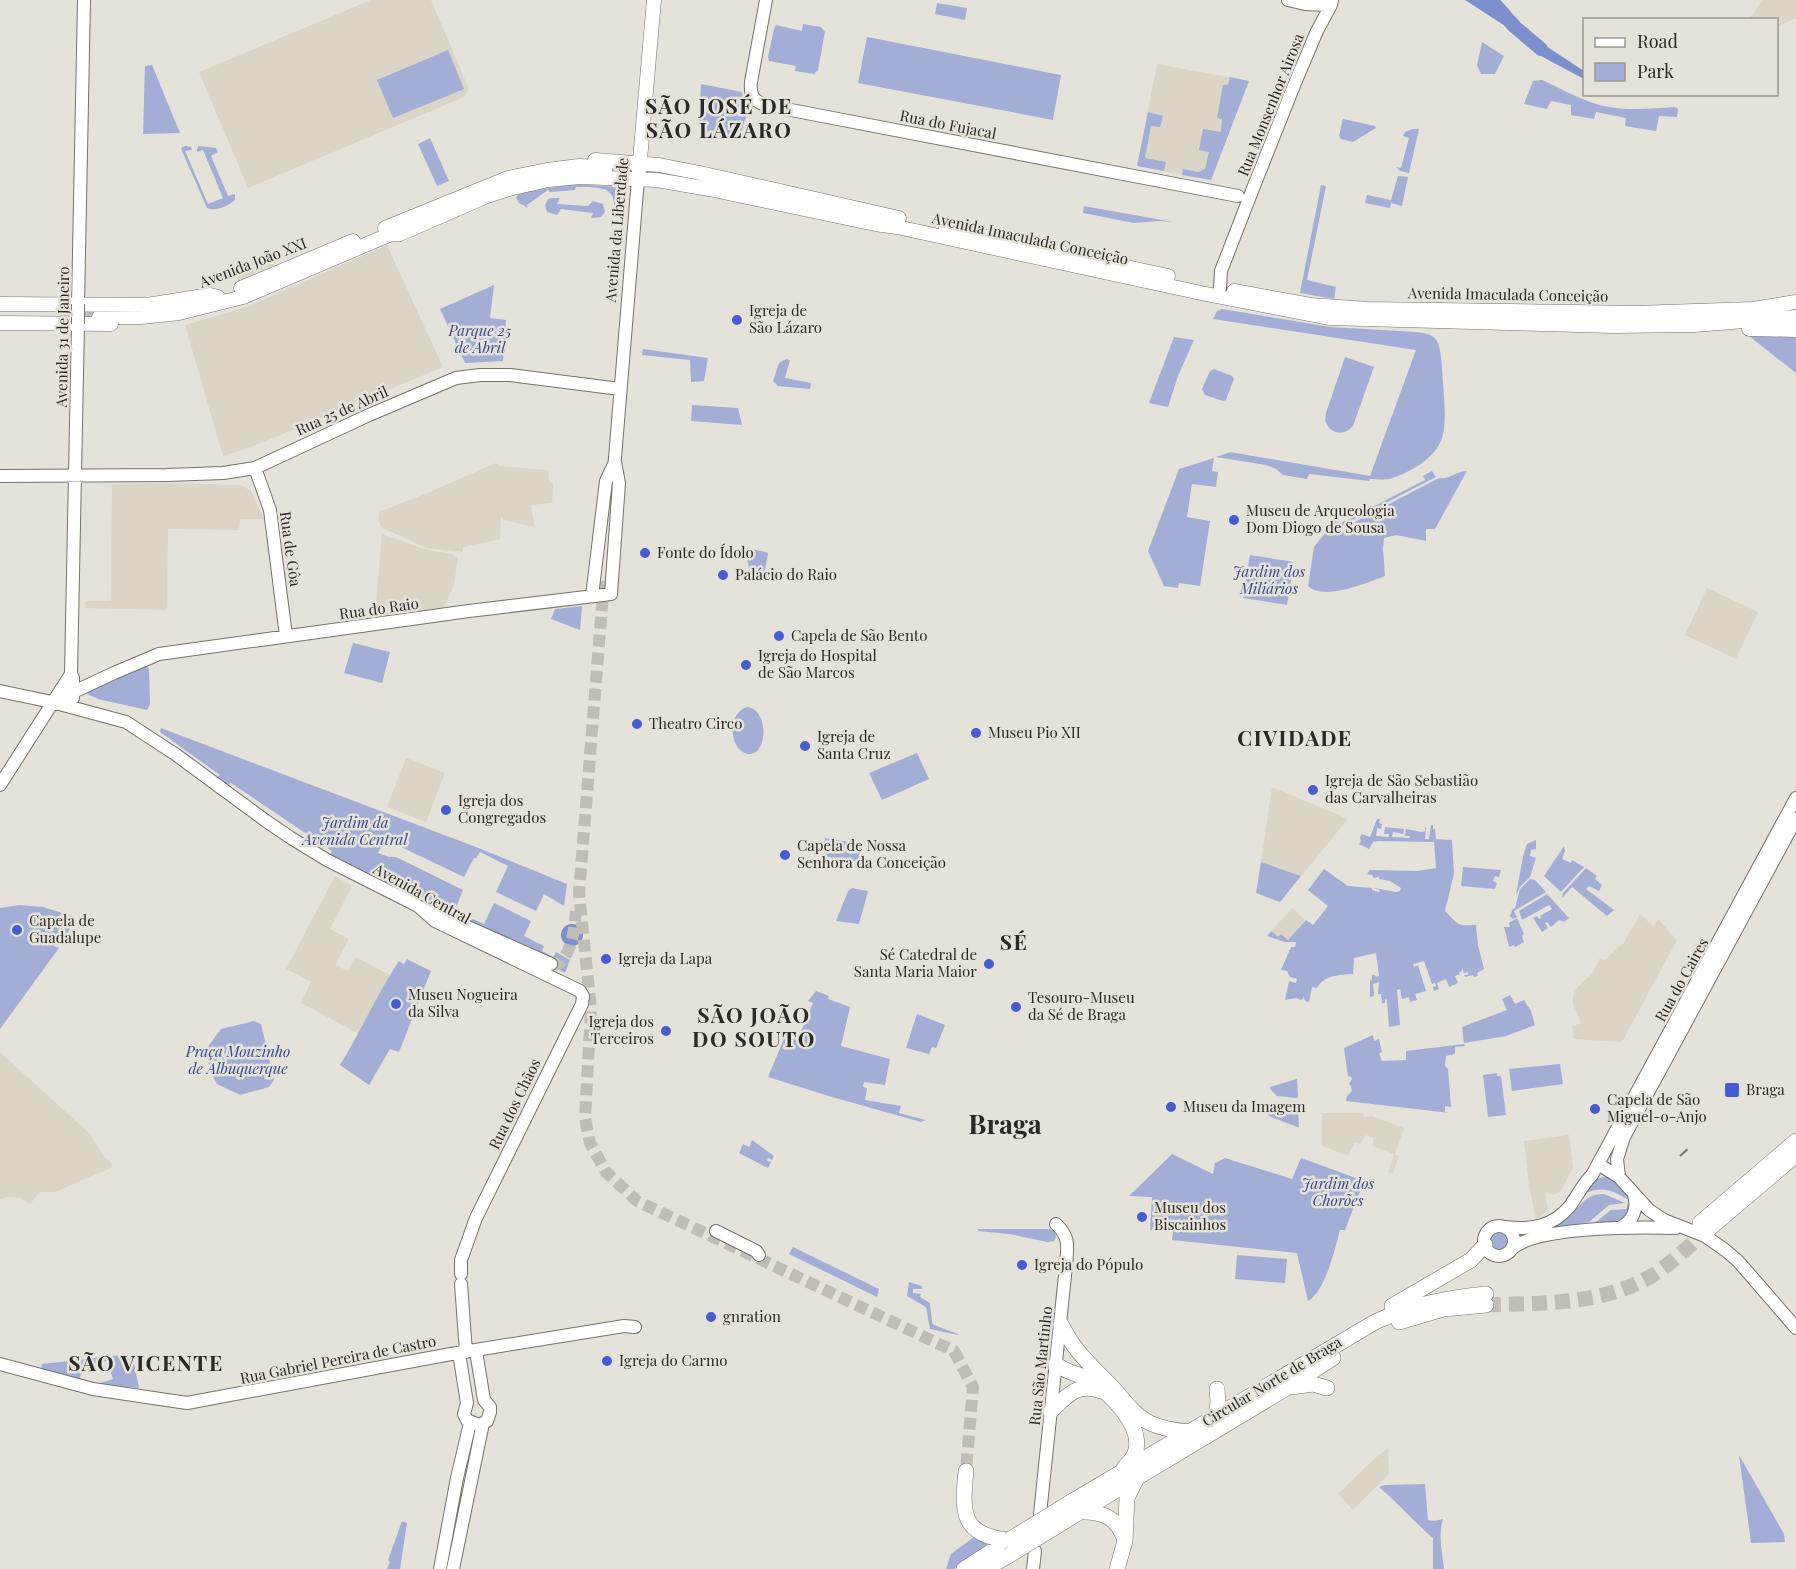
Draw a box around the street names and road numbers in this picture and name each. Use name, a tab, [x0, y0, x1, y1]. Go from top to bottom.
street label: Rua Monsenhor Airosa	[1232, 30, 1308, 179]
street label: Rua do Fujacal	[898, 105, 998, 143]
street label: Avenida da Liberdade	[600, 157, 632, 304]
street label: Avenida Imaculada Conceição	[929, 207, 1130, 269]
street label: Avenida João XXI	[195, 232, 309, 292]
street label: Avenida 31 de Janeiro	[51, 266, 73, 409]
street label: Avenida Imaculada Conceição	[1407, 282, 1608, 306]
street label: Rua 25 de Abril	[292, 381, 391, 439]
street label: Rua de Gôa	[276, 510, 306, 588]
street label: Rua do Raio	[338, 593, 420, 623]
street label: Avenida Central	[370, 858, 475, 928]
street label: Rua do Caires	[1650, 934, 1712, 1025]
street label: Rua dos Chãos	[484, 1055, 545, 1152]
street label: Rua São Martinho	[1024, 1305, 1056, 1427]
street label: Rua Gabriel Pereira de Castro	[238, 1330, 438, 1388]
street label: Circular Norte de Braga	[1198, 1331, 1345, 1431]

